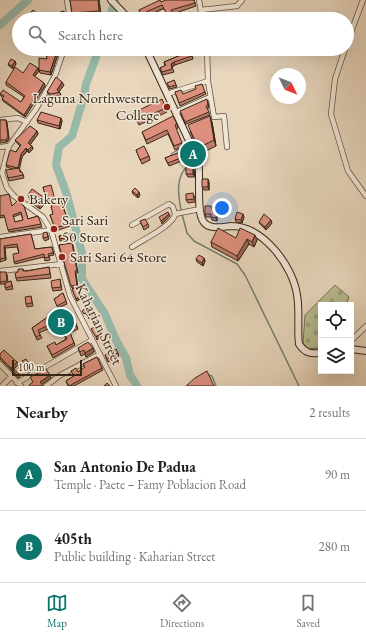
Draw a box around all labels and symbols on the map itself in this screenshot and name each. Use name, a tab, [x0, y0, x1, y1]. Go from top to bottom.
north arrow	[270, 68, 306, 104]
place label: Laguna Northwestern College	[32, 88, 159, 124]
marker: Laguna Northwestern College	[162, 102, 172, 112]
pin: A	[180, 139, 206, 169]
place label: Bakery	[29, 189, 69, 208]
marker: Bakery	[16, 194, 26, 204]
your location	[212, 198, 232, 218]
place label: Sari Sari 50 Store	[62, 210, 110, 246]
marker: Sari Sari 50 Store	[49, 224, 59, 234]
place label: Sari Sari 64 Store	[70, 247, 167, 266]
marker: Sari Sari 64 Store	[57, 252, 67, 262]
street label: Kaharian Street	[72, 280, 128, 368]
pin: B	[48, 307, 74, 337]
scale bar	[12, 358, 82, 377]

